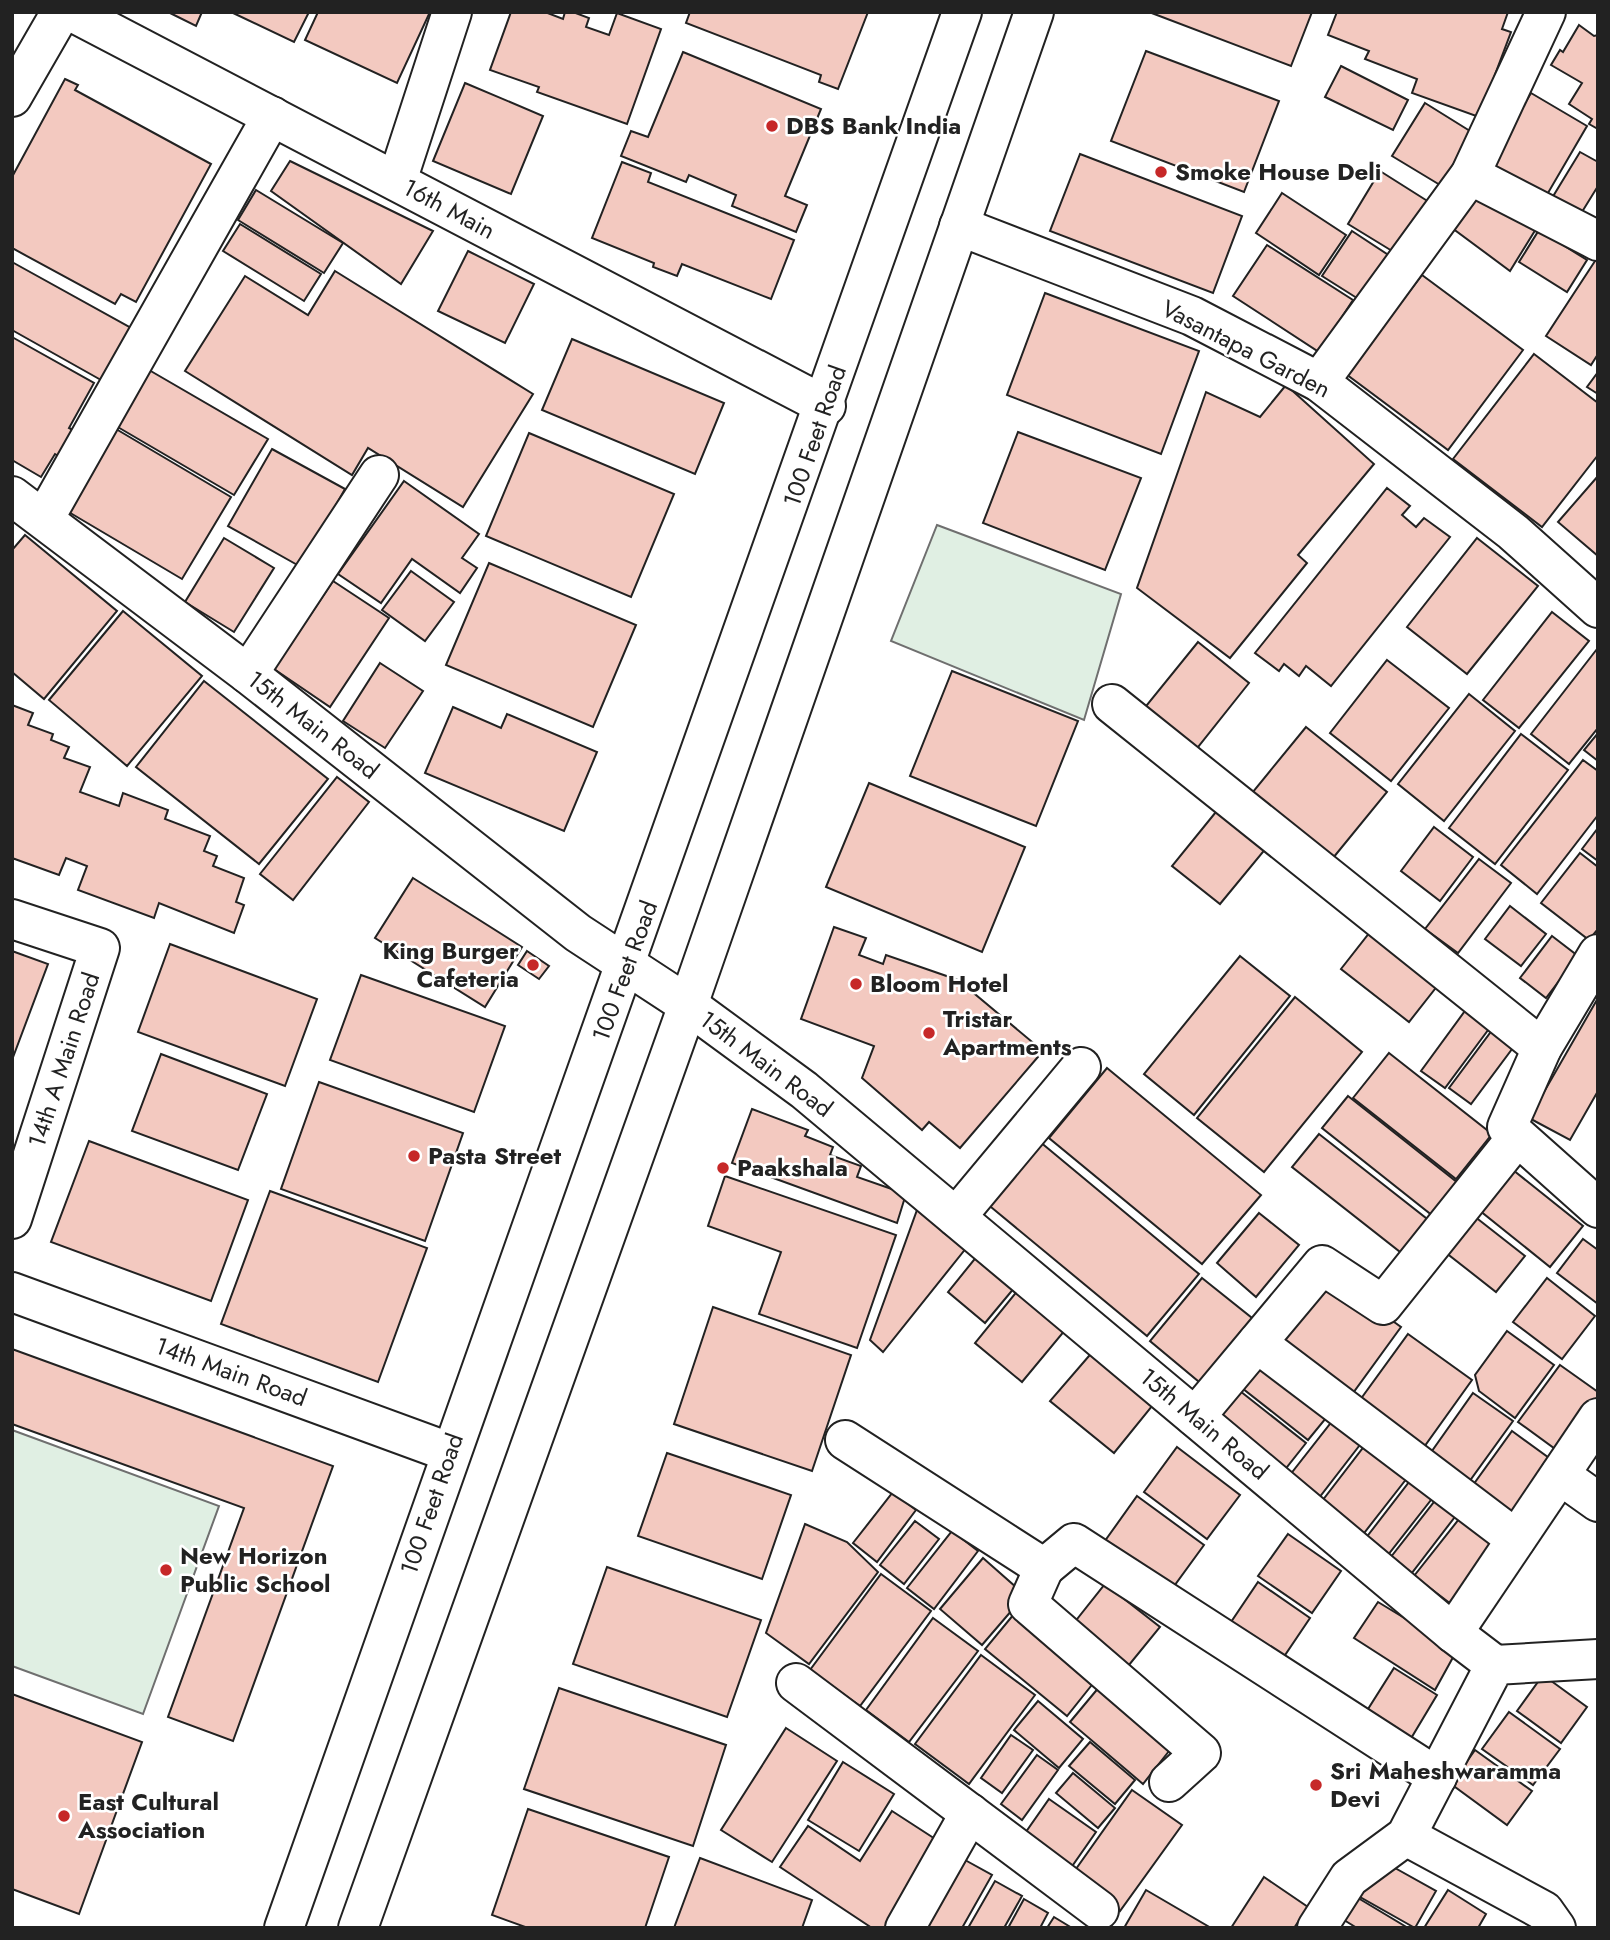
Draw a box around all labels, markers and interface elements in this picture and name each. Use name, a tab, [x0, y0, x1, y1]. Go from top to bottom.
place label: DBS Bank India	[786, 108, 961, 143]
marker: DBS Bank India	[764, 118, 780, 134]
place label: Smoke House Deli	[1175, 154, 1381, 189]
marker: Smoke House Deli	[1153, 164, 1169, 180]
street label: 16th Main	[397, 170, 502, 247]
street label: Vasantapa Garden	[1156, 291, 1337, 406]
street label: 100 Feet Road	[774, 360, 855, 511]
street label: 15th Main Road	[240, 662, 387, 787]
street label: 100 Feet Road	[583, 896, 666, 1046]
place label: King Burger Cafeteria	[382, 933, 519, 996]
marker: King Burger Cafeteria	[525, 957, 541, 973]
place label: Bloom Hotel	[870, 966, 1009, 1001]
street label: 14th A Main Road	[19, 968, 108, 1152]
marker: Bloom Hotel	[848, 976, 864, 992]
place label: Tristar Apartments	[942, 1001, 1072, 1064]
street label: 15th Main Road	[692, 1002, 840, 1125]
marker: Tristar Apartments	[921, 1025, 937, 1041]
place label: Pasta Street	[428, 1138, 562, 1173]
marker: Pasta Street	[406, 1148, 422, 1164]
place label: Paakshala	[737, 1150, 848, 1185]
marker: Paakshala	[715, 1160, 731, 1176]
street label: 14th Main Road	[150, 1328, 312, 1415]
street label: 15th Main Road	[1132, 1359, 1276, 1488]
street label: 100 Feet Road	[391, 1428, 472, 1579]
place label: New Horizon Public School	[180, 1538, 331, 1601]
marker: New Horizon Public School	[158, 1562, 174, 1578]
place label: Sri Maheshwaramma Devi	[1330, 1753, 1561, 1816]
marker: Sri Maheshwaramma Devi	[1308, 1777, 1324, 1793]
place label: East Cultural Association	[77, 1784, 219, 1847]
marker: East Cultural Association	[56, 1808, 72, 1824]

